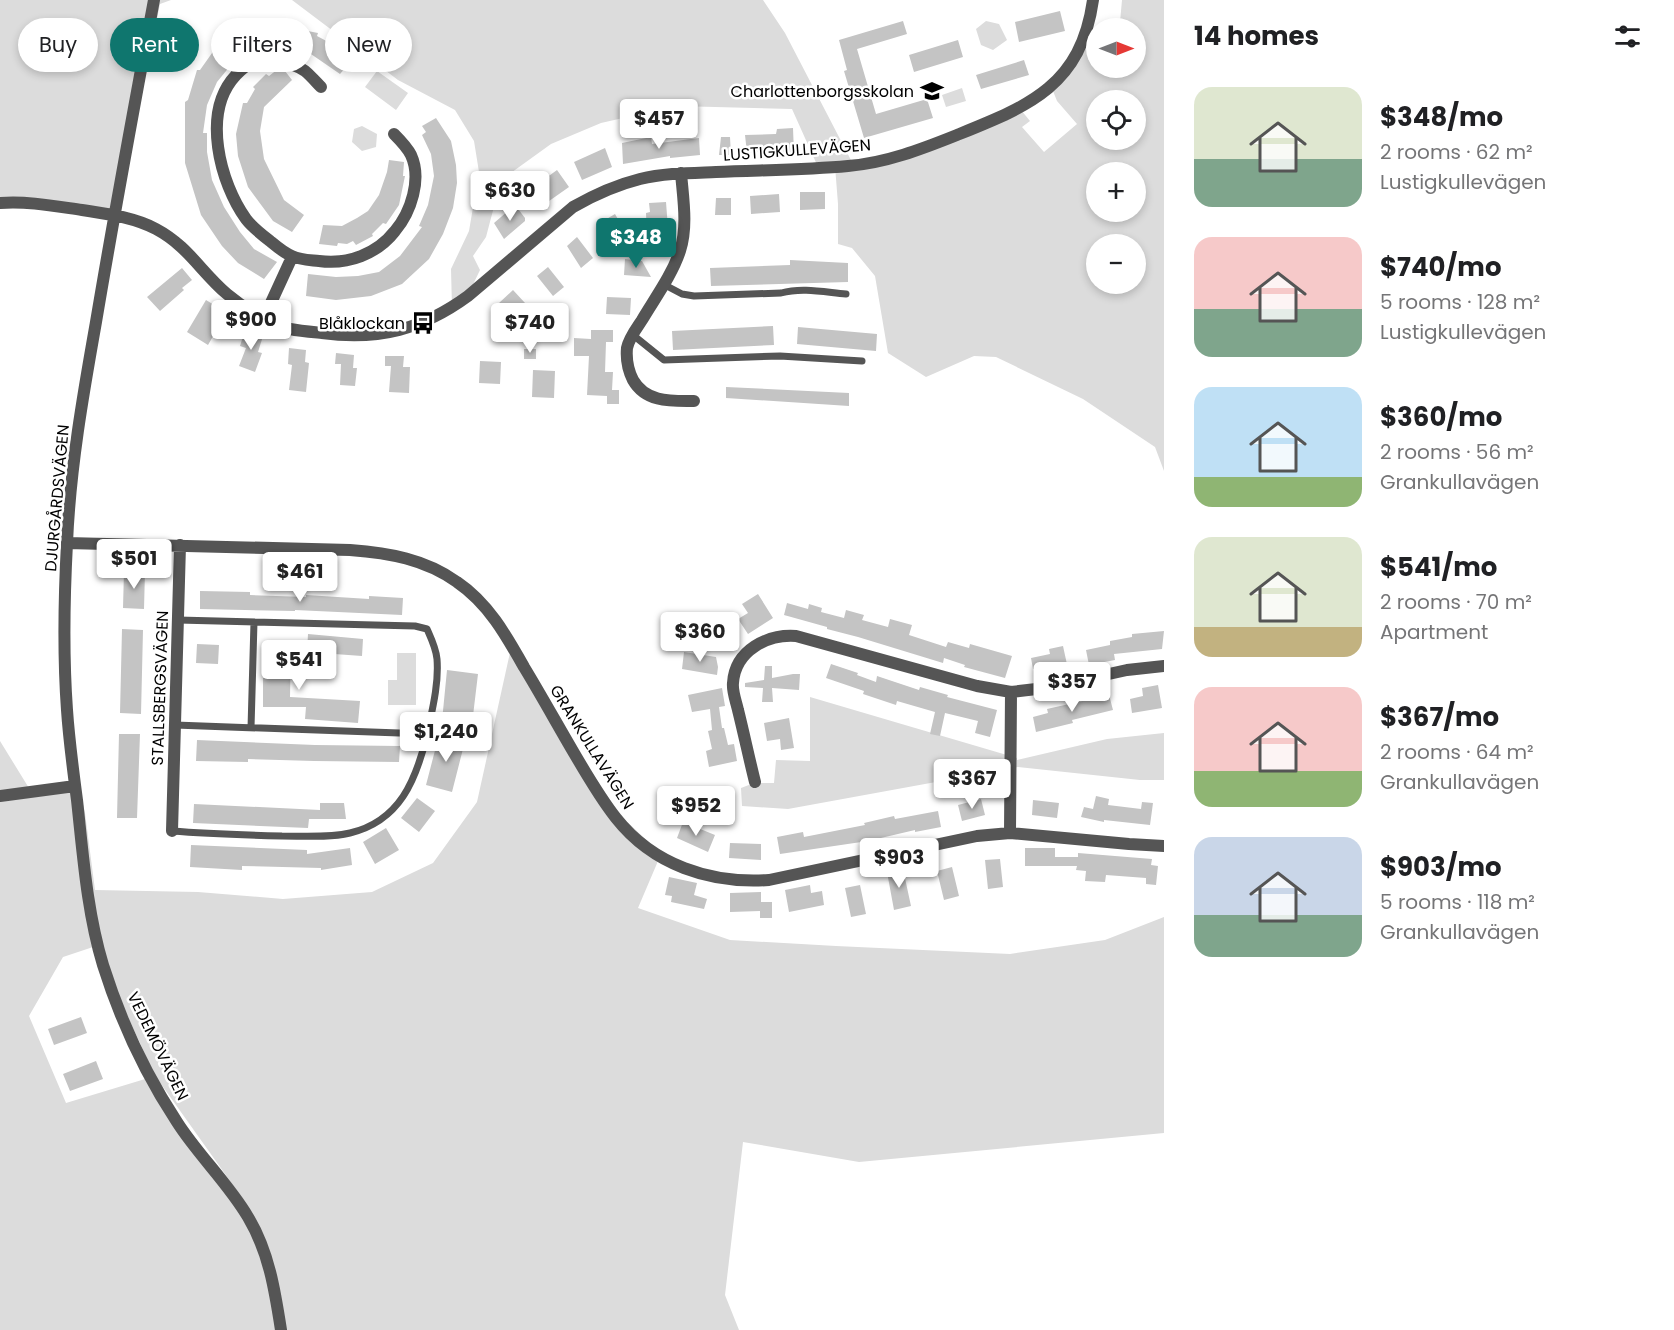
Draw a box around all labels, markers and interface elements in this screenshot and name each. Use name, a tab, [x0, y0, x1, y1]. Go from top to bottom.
chip: Buy	[18, 18, 98, 72]
chip: Rent	[110, 18, 199, 72]
chip: Filters	[211, 18, 313, 72]
chip: New	[325, 18, 412, 72]
north arrow	[1086, 18, 1146, 78]
map controls	[1086, 18, 1146, 294]
text: 14 homes	[1194, 18, 1319, 54]
icon: filters	[1611, 20, 1644, 53]
school or university icon: Charlottenborgsskolan	[919, 78, 945, 104]
place label: Charlottenborgsskolan	[731, 80, 914, 103]
button: locate	[1086, 90, 1146, 150]
pin: $457	[623, 99, 695, 150]
text: $348/mo	[1380, 99, 1503, 135]
text: $457	[634, 104, 684, 132]
icon: home	[1242, 111, 1314, 183]
street label: LUSTIGKULLEVÄGEN	[722, 133, 872, 167]
text: 2 rooms · 62 m²	[1380, 138, 1533, 166]
button: +	[1086, 162, 1146, 222]
text: Lustigkullevägen	[1380, 168, 1546, 196]
pin: $630	[474, 171, 546, 222]
text: $630	[484, 176, 536, 204]
pin: $348	[600, 218, 672, 269]
text: $348	[610, 223, 662, 251]
button: −	[1086, 234, 1146, 294]
text: $740/mo	[1380, 249, 1501, 285]
icon: home	[1242, 261, 1314, 333]
text: 5 rooms · 128 m²	[1380, 288, 1540, 316]
pin: $900	[215, 300, 287, 351]
pin: $740	[494, 303, 566, 354]
text: $900	[225, 305, 277, 333]
text: $740	[505, 308, 555, 336]
bus stop icon: Blåklockan	[410, 310, 436, 336]
place label: Blåklockan	[319, 312, 405, 335]
text: Lustigkullevägen	[1380, 318, 1546, 346]
text: $360/mo	[1380, 399, 1502, 435]
icon: home	[1242, 411, 1314, 483]
street label: DJURGÅRDSVÄGEN	[39, 424, 75, 572]
text: 2 rooms · 56 m²	[1380, 438, 1534, 466]
text: Grankullavägen	[1380, 468, 1539, 496]
pin: $501	[98, 539, 170, 590]
text: $501	[111, 544, 157, 572]
text: $541/mo	[1380, 549, 1497, 585]
pin: $461	[264, 552, 336, 603]
text: $461	[277, 557, 323, 585]
icon: home	[1242, 561, 1314, 633]
text: 2 rooms · 70 m²	[1380, 588, 1532, 616]
street label: STALLSBERGSVÄGEN	[146, 610, 174, 766]
pin: $360	[664, 612, 736, 663]
text: $360	[674, 617, 726, 645]
text: Apartment	[1380, 618, 1488, 646]
pin: $541	[263, 640, 335, 691]
text: $541	[275, 645, 323, 673]
pin: $357	[1036, 662, 1108, 713]
text: $357	[1048, 667, 1096, 695]
street label: GRANKULLAVÄGEN	[544, 680, 640, 814]
text: $367/mo	[1380, 699, 1499, 735]
icon: home	[1242, 711, 1314, 783]
pin: $1,240	[397, 712, 495, 763]
text: $1,240	[414, 717, 478, 745]
text: 2 rooms · 64 m²	[1380, 738, 1534, 766]
pin: $367	[936, 759, 1008, 810]
text: $367	[948, 764, 996, 792]
text: Grankullavägen	[1380, 768, 1539, 796]
pin: $952	[660, 786, 732, 837]
text: $952	[671, 791, 721, 819]
pin: $903	[863, 838, 935, 889]
text: $903	[874, 843, 924, 871]
text: $903/mo	[1380, 849, 1502, 885]
icon: home	[1242, 861, 1314, 933]
text: 5 rooms · 118 m²	[1380, 888, 1535, 916]
text: Grankullavägen	[1380, 918, 1539, 946]
street label: VEDEMÖVÄGEN	[122, 988, 194, 1104]

